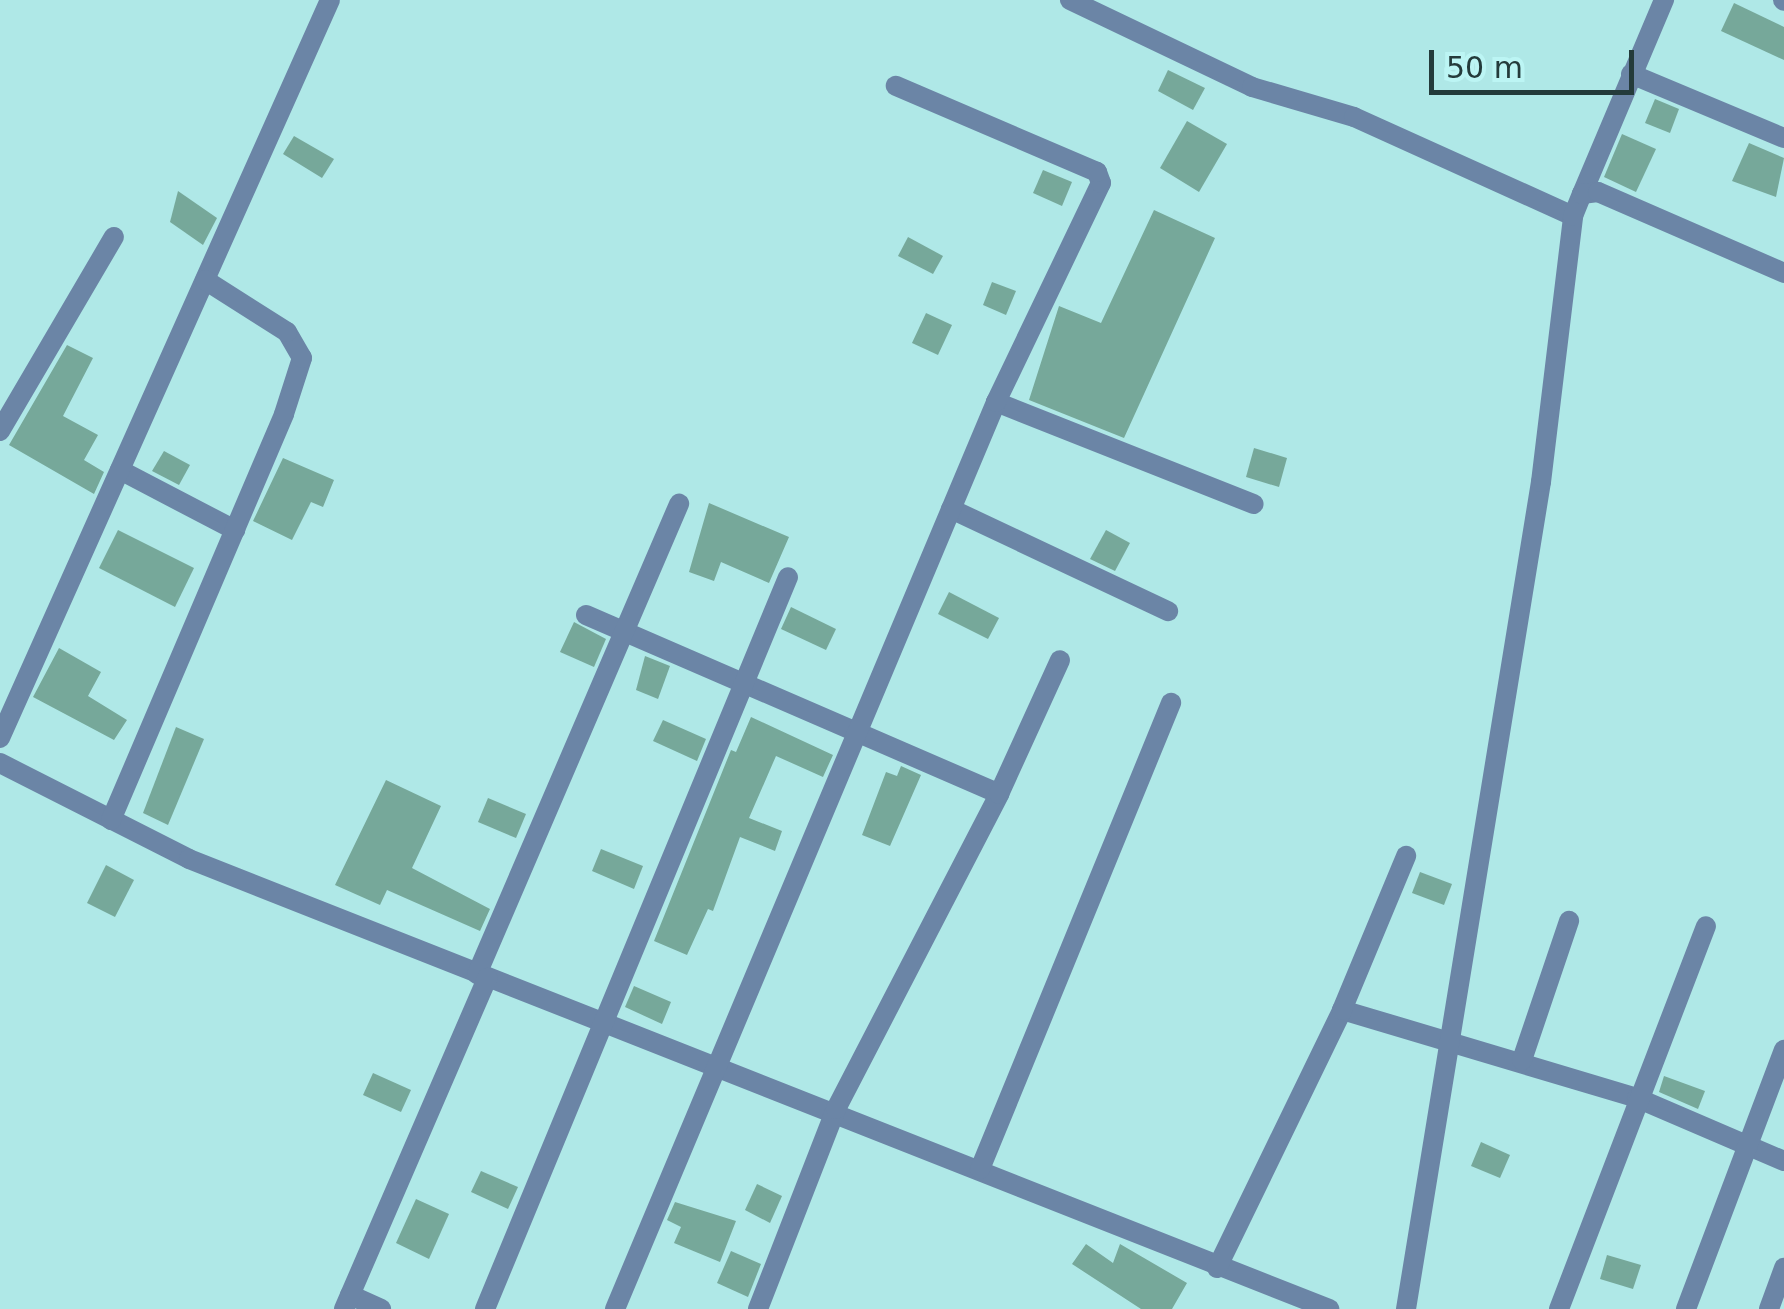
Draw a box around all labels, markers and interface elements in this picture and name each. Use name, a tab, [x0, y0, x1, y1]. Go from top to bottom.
scale bar	[1434, 30, 1639, 92]
text: 50 m	[1446, 50, 1523, 85]

